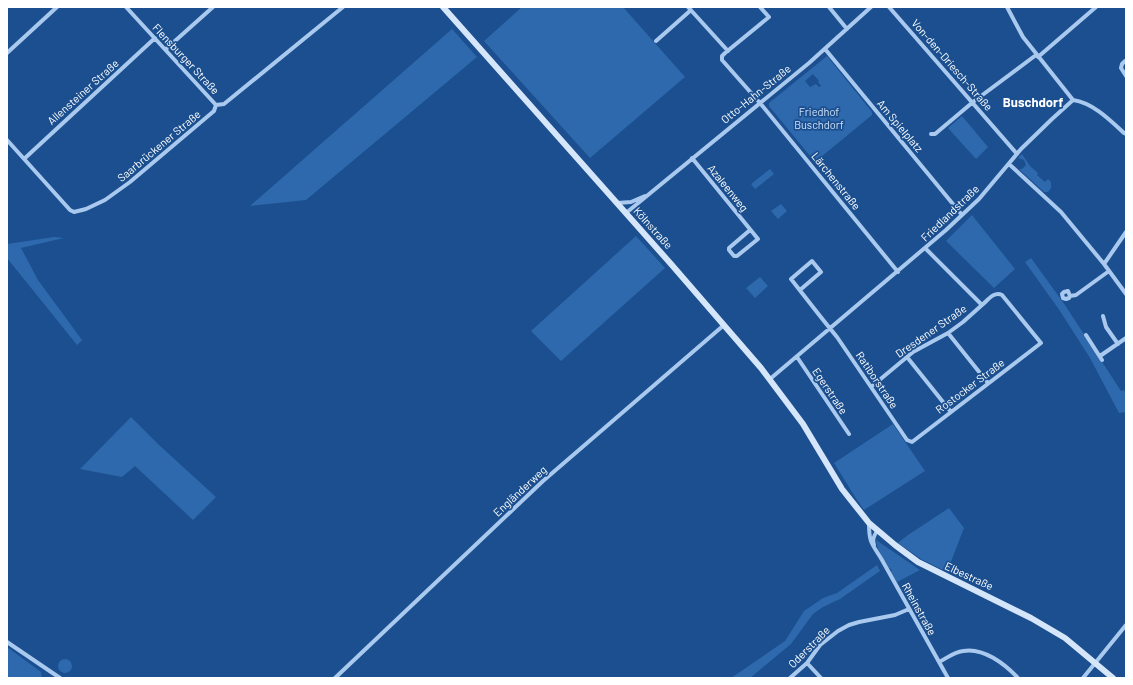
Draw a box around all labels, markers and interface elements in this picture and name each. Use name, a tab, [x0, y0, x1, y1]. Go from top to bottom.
street label: Von-den-Driesch-Straße	[909, 16, 996, 113]
street label: Flensburger Straße	[150, 21, 222, 97]
street label: Allensteiner Straße	[44, 56, 121, 127]
street label: Otto-Hahn-Straße	[718, 61, 793, 126]
district label: Buschdorf	[1003, 94, 1063, 110]
street label: Am Spielplatz	[875, 97, 926, 155]
park label: Friedhof Buschdorf	[794, 105, 844, 131]
street label: Saarbrückener Straße	[115, 107, 203, 184]
street label: Lärchenstraße	[809, 149, 864, 212]
street label: Azaleenweg	[705, 162, 751, 214]
street label: Friedlandstraße	[918, 182, 981, 244]
street label: Kölnstraße	[631, 204, 676, 251]
street label: Dresdener Straße	[893, 301, 969, 360]
street label: Ratiborstraße	[854, 349, 901, 411]
street label: Rostocker Straße	[933, 355, 1007, 416]
street label: Egerstraße	[810, 365, 851, 417]
street label: Engländerweg	[490, 463, 549, 519]
street label: Elbestraße	[943, 559, 996, 592]
street label: Rheinstraße	[900, 580, 939, 637]
street label: Oderstraße	[785, 623, 832, 670]

